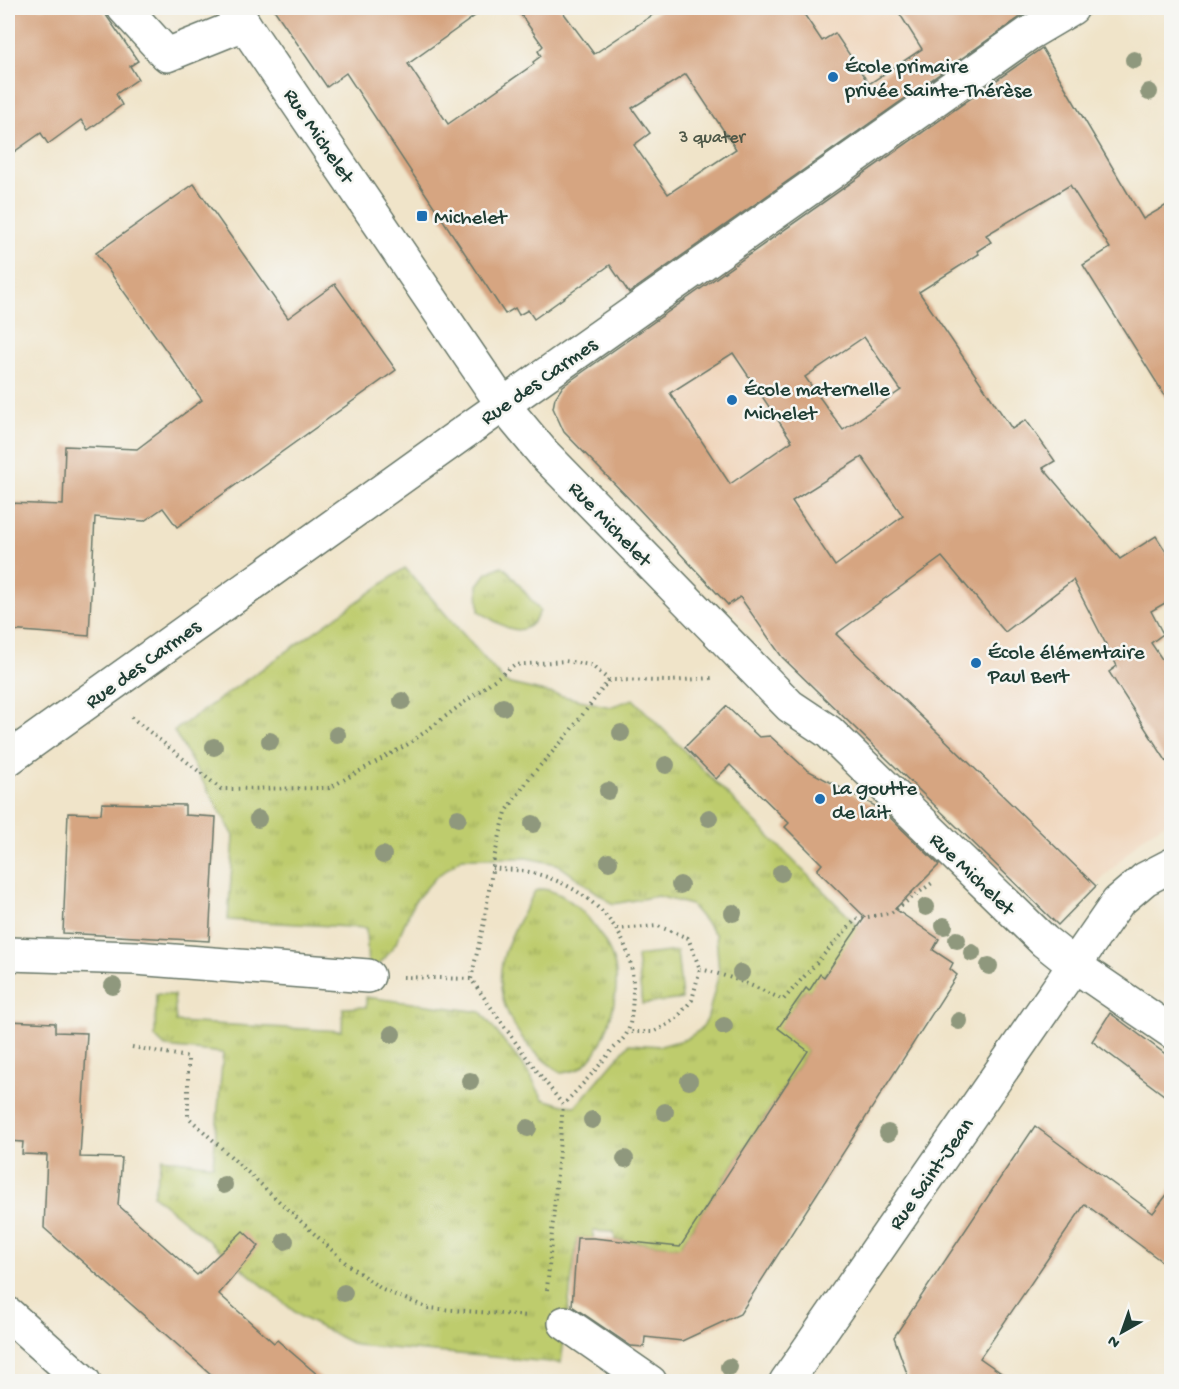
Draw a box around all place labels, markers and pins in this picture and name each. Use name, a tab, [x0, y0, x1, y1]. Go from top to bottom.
place label: École primaire privée Sainte-Thérèse	[844, 56, 1033, 105]
marker: École primaire privée Sainte-Thérèse	[826, 70, 840, 84]
place label: Michelet	[434, 207, 509, 232]
marker: Michelet	[415, 209, 429, 223]
place label: École maternelle Michelet	[744, 379, 891, 428]
marker: École maternelle Michelet	[725, 393, 739, 407]
place label: École élémentaire Paul Bert	[987, 642, 1146, 691]
marker: École élémentaire Paul Bert	[969, 656, 983, 670]
place label: La goutte de lait	[832, 778, 918, 827]
marker: La goutte de lait	[813, 792, 827, 806]

